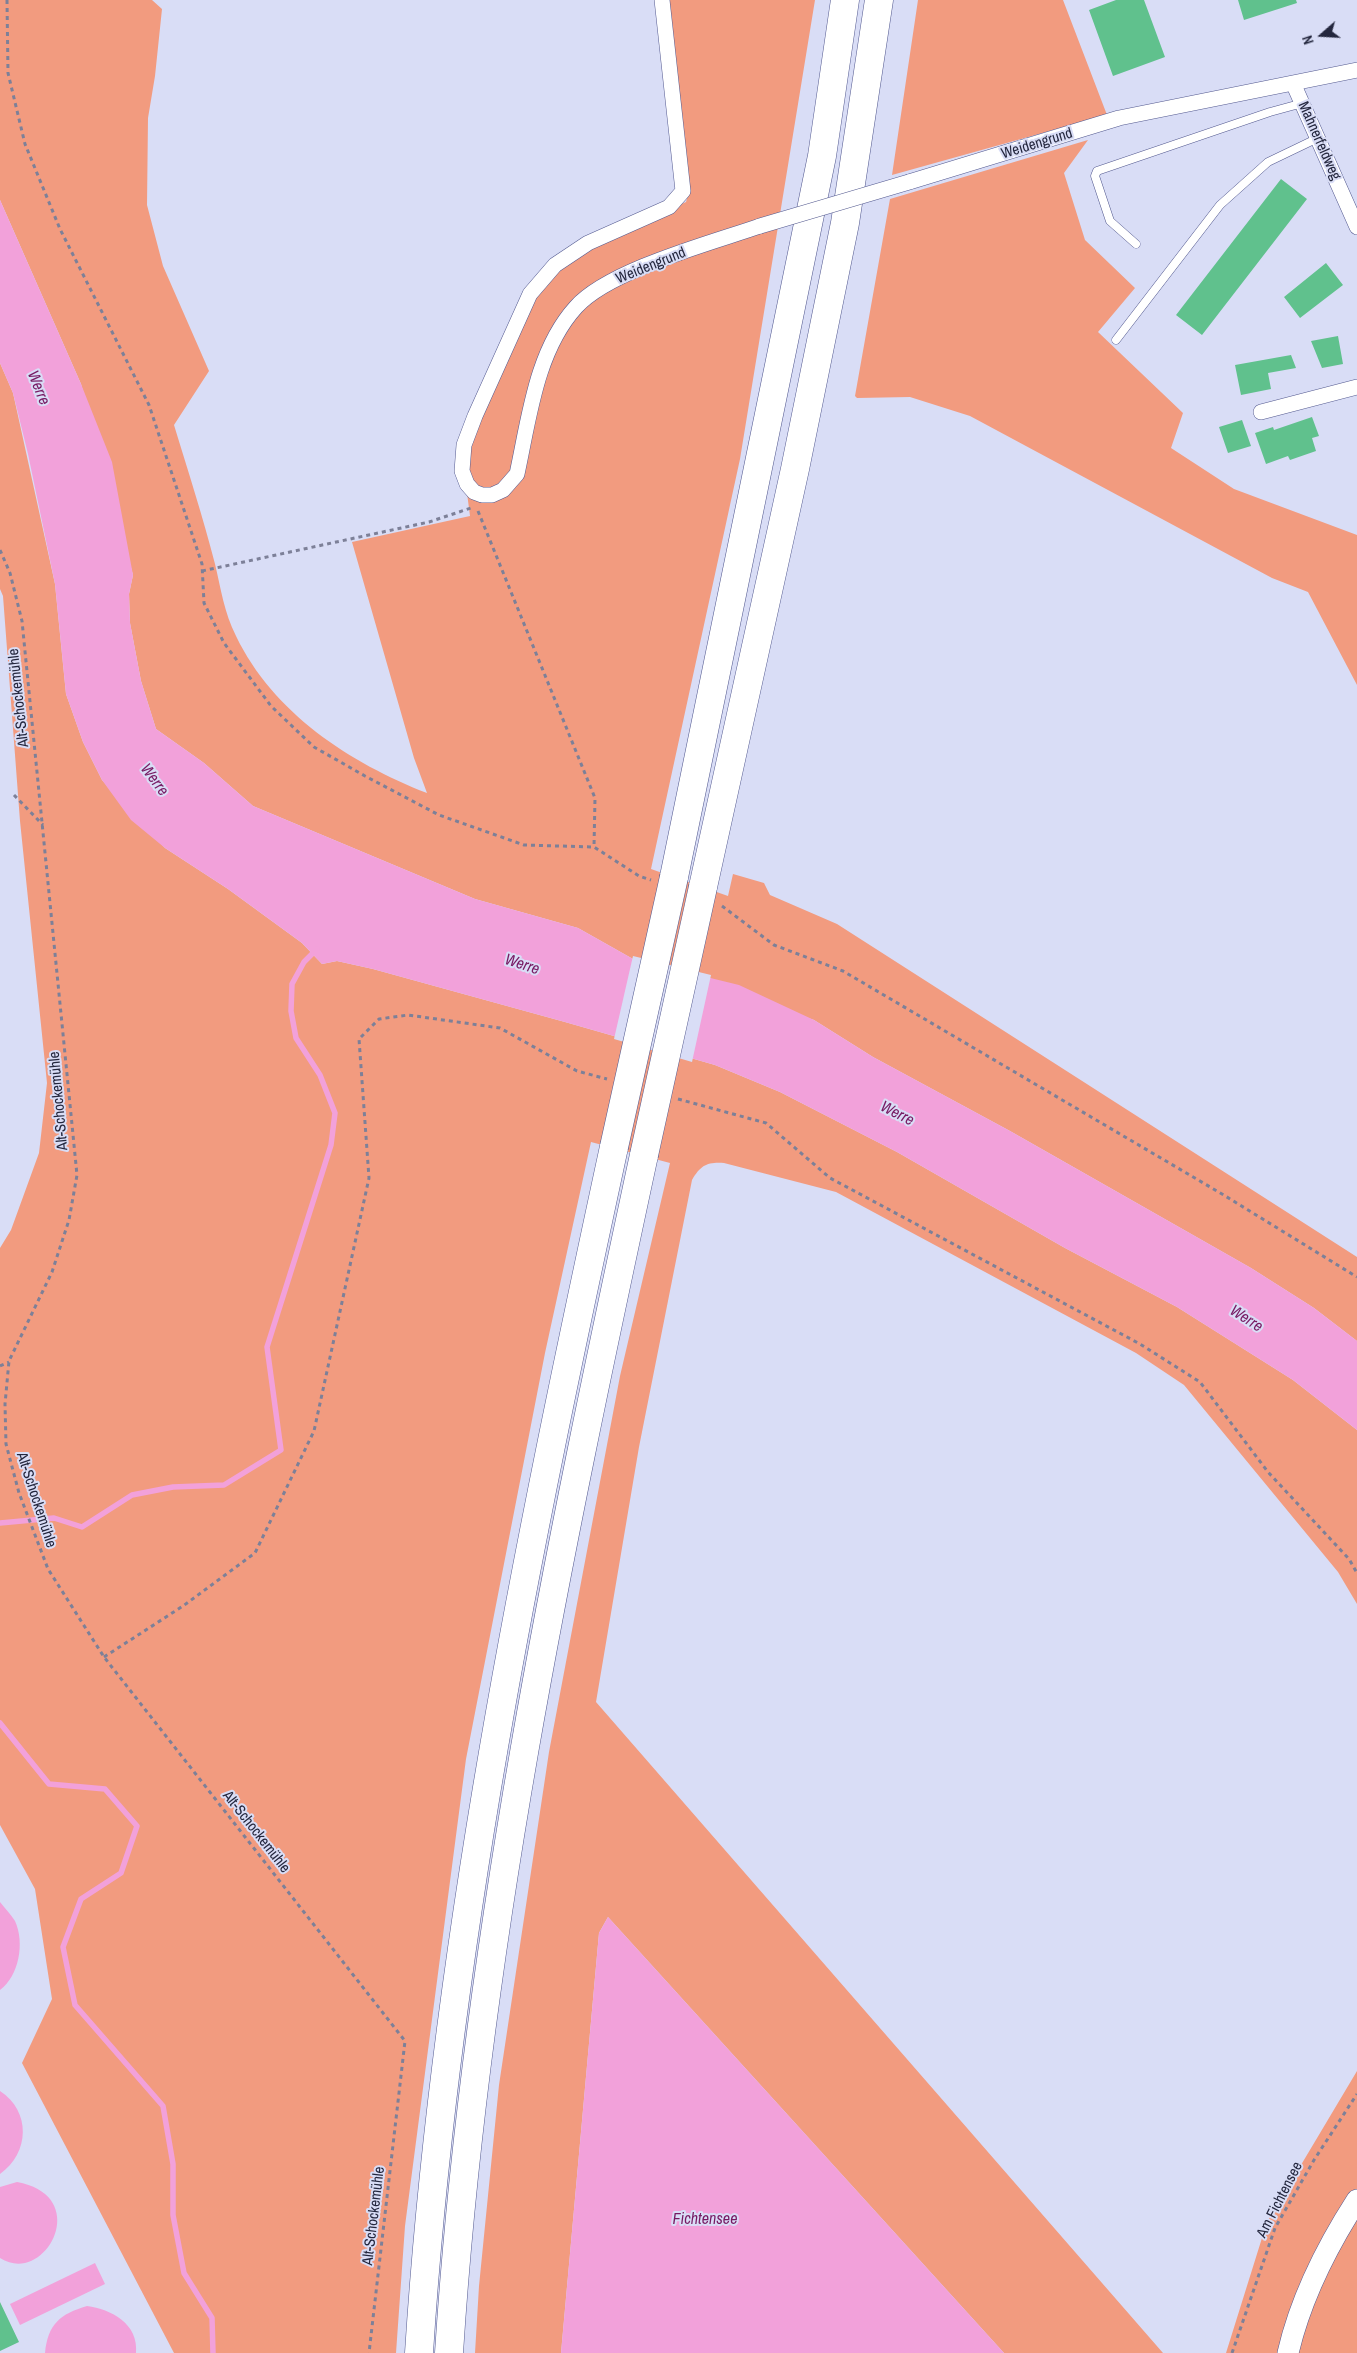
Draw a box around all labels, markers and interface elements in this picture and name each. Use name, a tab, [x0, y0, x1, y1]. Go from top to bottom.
north arrow	[1297, 10, 1347, 60]
text: N	[1298, 33, 1318, 47]
street label: Mahnerfeldweg	[1294, 99, 1344, 183]
street label: Weidengrund	[999, 125, 1075, 163]
street label: Weidengrund	[613, 244, 689, 288]
water label: Werre	[22, 368, 54, 408]
street label: Alt-Schockemühle	[5, 648, 33, 748]
water label: Werre	[136, 760, 172, 800]
water label: Werre	[502, 950, 542, 980]
street label: Alt-Schockemühle	[46, 1051, 72, 1151]
water label: Werre	[877, 1097, 917, 1131]
water label: Werre	[1226, 1301, 1266, 1337]
street label: Alt-Schockemühle	[12, 1450, 60, 1550]
street label: Alt-Schockemühle	[218, 1787, 294, 1877]
street label: Am Fichtensee	[1253, 2159, 1307, 2241]
street label: Alt-Schockemühle	[359, 2166, 389, 2266]
water label: Fichtensee	[673, 2210, 737, 2230]

